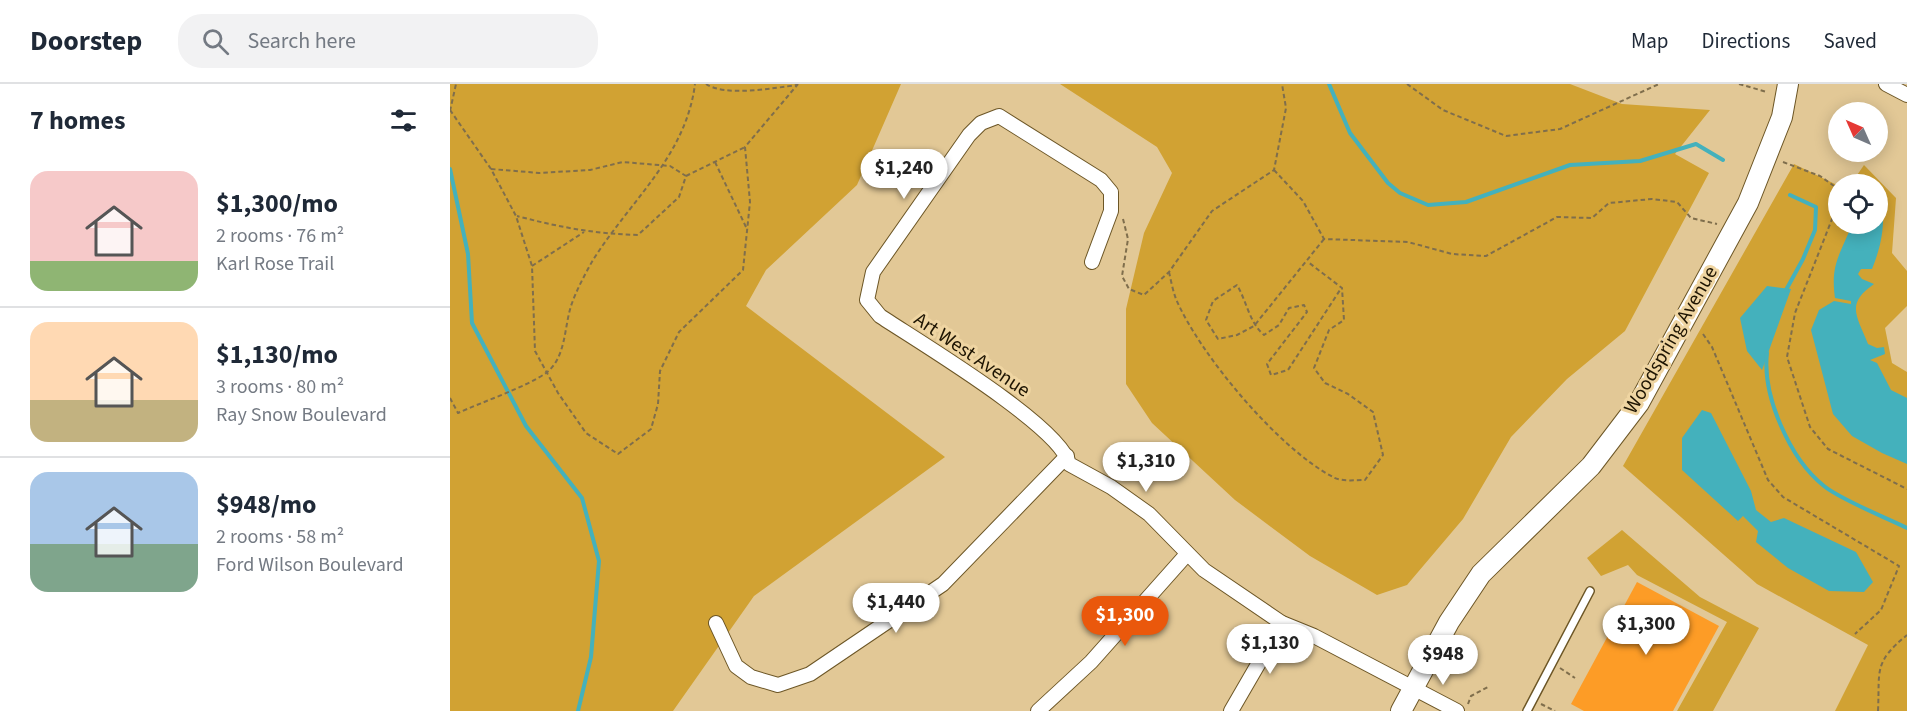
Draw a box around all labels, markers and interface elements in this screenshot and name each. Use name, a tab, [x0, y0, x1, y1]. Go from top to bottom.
search box	[178, 14, 598, 68]
text: Doorstep	[30, 21, 142, 61]
icon: search	[199, 25, 232, 58]
text: Search here	[247, 25, 356, 57]
text: Map	[1631, 26, 1669, 56]
text: Directions	[1702, 26, 1790, 56]
text: Saved	[1823, 26, 1877, 56]
text: 7 homes	[30, 102, 125, 139]
north arrow	[1828, 102, 1888, 162]
map controls	[1828, 102, 1888, 234]
icon: filters	[387, 104, 420, 137]
pin: $1,240	[855, 149, 953, 200]
text: $1,240	[875, 154, 933, 182]
button: locate	[1828, 174, 1888, 234]
text: $1,300/mo	[216, 185, 338, 222]
icon: home	[78, 195, 150, 267]
text: 2 rooms · 76 m²	[216, 222, 344, 250]
text: Karl Rose Trail	[216, 250, 334, 278]
street label: Woodspring Avenue	[1617, 261, 1725, 419]
street label: Art West Avenue	[908, 306, 1036, 404]
text: $1,130/mo	[216, 336, 338, 373]
icon: home	[78, 346, 150, 418]
text: 3 rooms · 80 m²	[216, 373, 344, 401]
text: Ray Snow Boulevard	[216, 401, 387, 429]
pin: $1,310	[1097, 442, 1195, 493]
text: $1,310	[1117, 447, 1175, 475]
text: $948/mo	[216, 486, 316, 523]
icon: home	[78, 496, 150, 568]
text: 2 rooms · 58 m²	[216, 523, 344, 551]
text: Ford Wilson Boulevard	[216, 551, 404, 579]
pin: $1,440	[847, 583, 945, 634]
text: $1,440	[867, 588, 925, 616]
pin: $1,300	[1076, 596, 1174, 647]
text: $1,300	[1096, 601, 1154, 629]
pin: $1,300	[1597, 605, 1695, 656]
text: $1,300	[1617, 610, 1675, 638]
pin: $1,130	[1221, 624, 1319, 675]
text: $1,130	[1241, 629, 1299, 657]
pin: $948	[1407, 635, 1479, 686]
text: $948	[1422, 640, 1464, 668]

